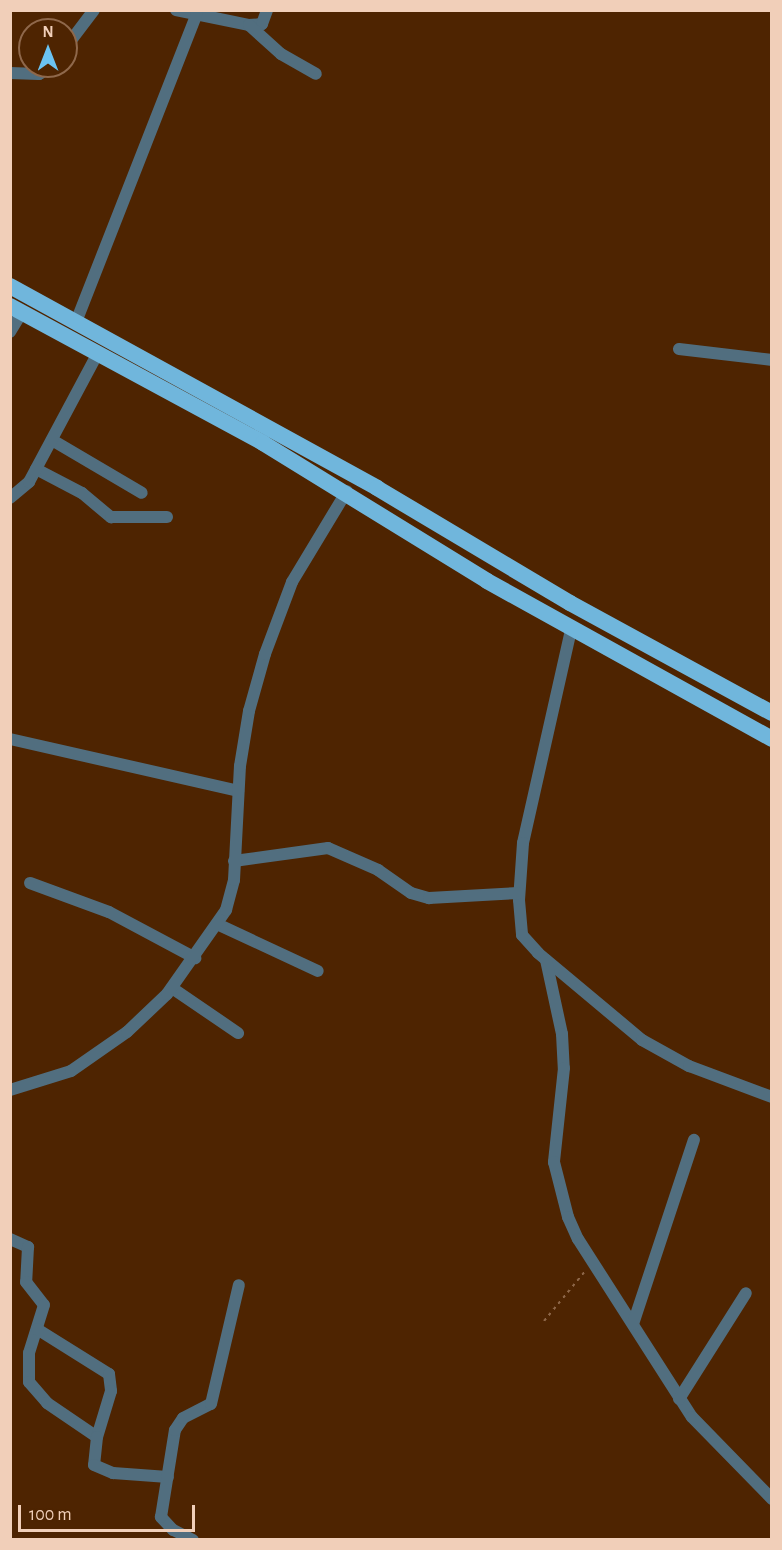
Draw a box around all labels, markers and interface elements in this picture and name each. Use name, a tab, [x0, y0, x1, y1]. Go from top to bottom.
north arrow	[18, 18, 78, 78]
text: N	[42, 24, 54, 40]
scale bar	[21, 1493, 198, 1531]
text: 100 m	[29, 1506, 72, 1524]

